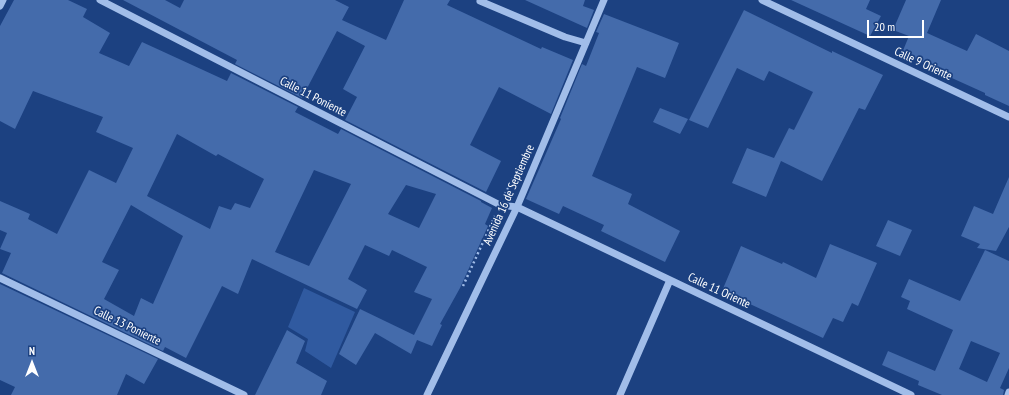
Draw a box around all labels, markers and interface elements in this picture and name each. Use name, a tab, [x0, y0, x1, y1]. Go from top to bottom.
scale bar	[869, 12, 926, 38]
text: 20 m	[874, 19, 895, 34]
street label: Calle 9 Oriente	[892, 44, 954, 84]
street label: Calle 11 Poniente	[277, 74, 349, 120]
street label: Avenida 16 de Septiembre	[480, 142, 538, 248]
street label: Calle 11 Oriente	[685, 270, 753, 312]
street label: Calle 13 Poniente	[91, 304, 163, 348]
north arrow	[12, 343, 52, 383]
text: N	[29, 344, 35, 358]

